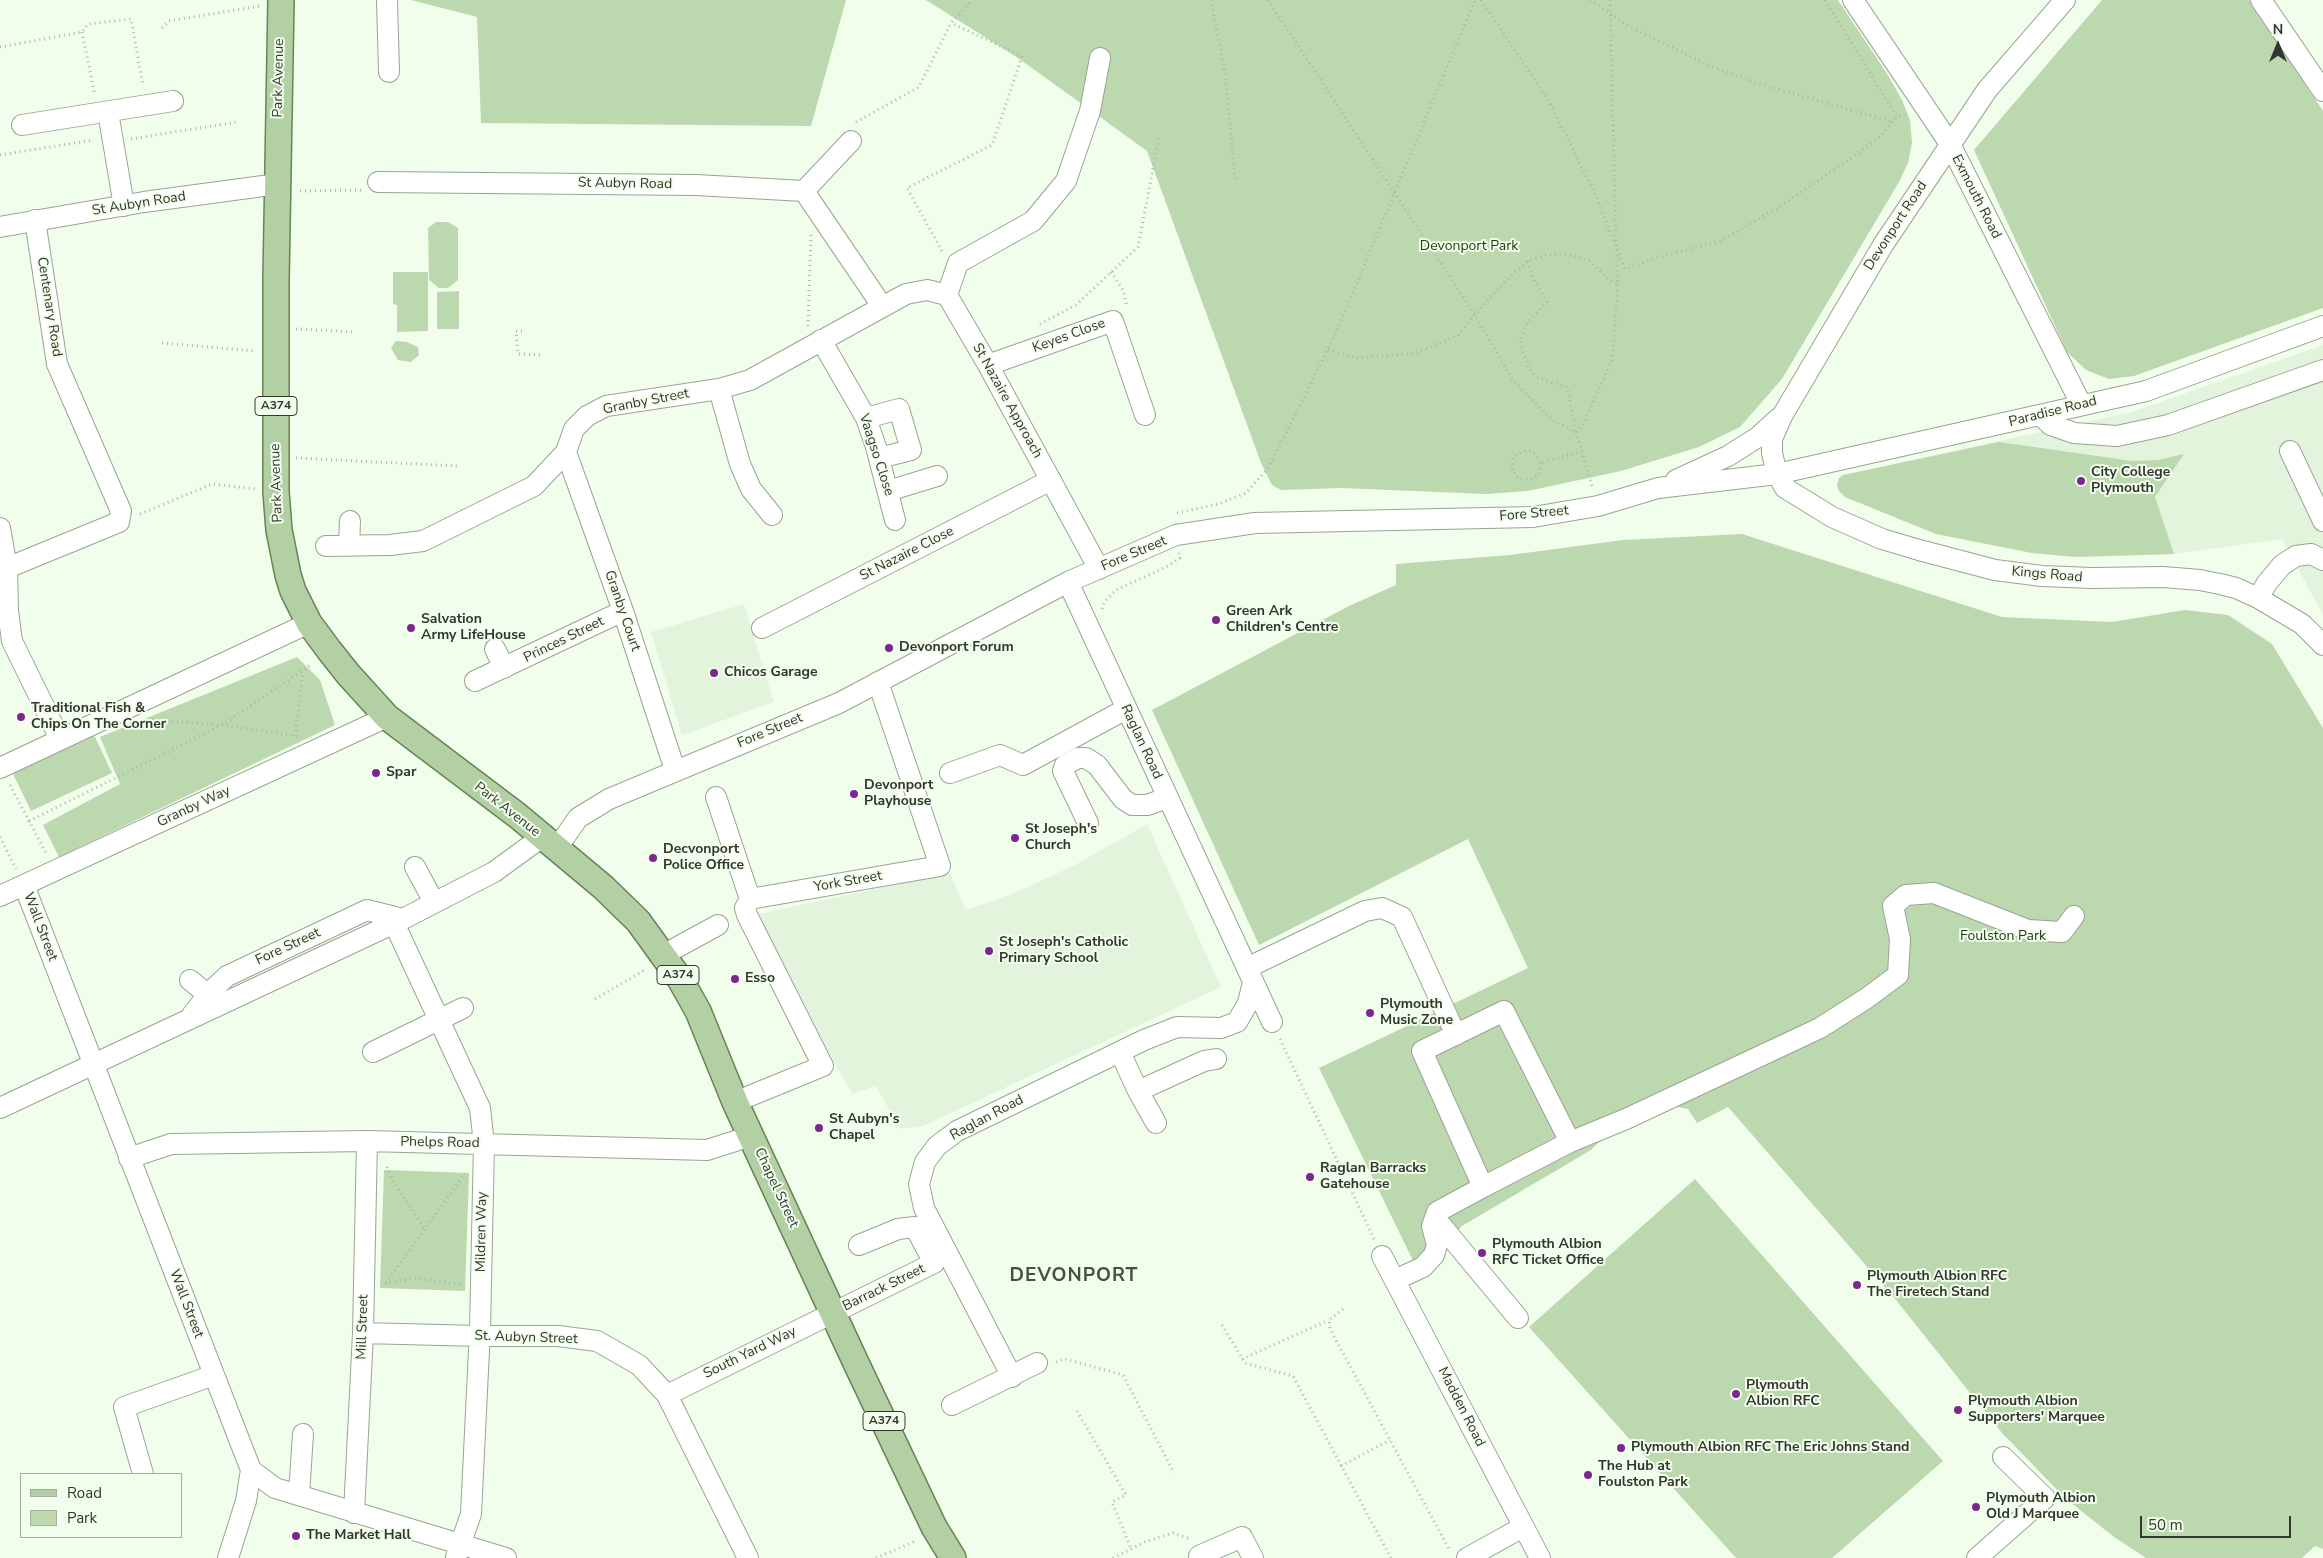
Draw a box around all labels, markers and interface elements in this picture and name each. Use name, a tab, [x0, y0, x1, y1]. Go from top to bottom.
north arrow	[2253, 20, 2303, 70]
text: N	[2273, 20, 2283, 39]
street label: Park Avenue	[270, 38, 288, 118]
street label: Exmouth Road	[1948, 152, 2004, 242]
street label: St Aubyn Road	[578, 175, 672, 193]
street label: Devonport Road	[1861, 178, 1931, 274]
street label: St Aubyn Road	[91, 188, 187, 220]
park label: Devonport Park	[1420, 239, 1518, 255]
street label: Centenary Road	[33, 256, 65, 358]
street label: Keyes Close	[1030, 315, 1108, 357]
street label: St Nazaire Approach	[968, 341, 1046, 461]
street label: Granby Street	[601, 385, 691, 419]
street label: Paradise Road	[2007, 393, 2099, 431]
road number: A374	[255, 396, 297, 416]
street label: Vaagso Close	[855, 412, 897, 498]
street label: Park Avenue	[267, 443, 287, 523]
place label: City College Plymouth	[2091, 465, 2170, 498]
marker: City College Plymouth	[2075, 475, 2087, 487]
street label: Fore Street	[1499, 503, 1569, 525]
street label: St Nazaire Close	[857, 523, 957, 585]
street label: Fore Street	[1099, 533, 1169, 575]
street label: Kings Road	[2011, 564, 2083, 586]
street label: Granby Court	[600, 568, 644, 654]
place label: Green Ark Children's Centre	[1226, 604, 1338, 636]
place label: Salvation Army LifeHouse	[421, 612, 526, 644]
street label: Princes Street	[521, 613, 607, 667]
marker: Green Ark Children's Centre	[1210, 614, 1222, 626]
marker: Salvation Army LifeHouse	[405, 622, 417, 634]
place label: Devonport Forum	[899, 640, 1014, 656]
marker: Devonport Forum	[883, 642, 895, 654]
place label: Chicos Garage	[724, 665, 817, 681]
marker: Chicos Garage	[708, 667, 720, 679]
place label: Traditional Fish & Chips On The Corner	[31, 701, 166, 734]
street label: Raglan Road	[1116, 702, 1166, 782]
street label: Fore Street	[735, 710, 805, 752]
marker: Traditional Fish & Chips On The Corner	[15, 711, 27, 723]
place label: Spar	[386, 765, 416, 781]
marker: Spar	[370, 767, 382, 779]
place label: Devonport Playhouse	[864, 778, 933, 810]
street label: Park Avenue	[471, 779, 543, 841]
street label: Granby Way	[155, 783, 233, 831]
marker: Devonport Playhouse	[848, 788, 860, 800]
place label: St Joseph's Church	[1025, 822, 1097, 854]
marker: St Joseph's Church	[1009, 832, 1021, 844]
place label: Decvonport Police Office	[663, 842, 744, 874]
marker: Decvonport Police Office	[647, 852, 659, 864]
street label: York Street	[813, 868, 883, 896]
street label: Wall Street	[19, 890, 61, 964]
street label: Fore Street	[253, 925, 323, 969]
park label: Foulston Park	[1960, 929, 2046, 945]
place label: St Joseph's Catholic Primary School	[999, 935, 1128, 968]
marker: St Joseph's Catholic Primary School	[983, 945, 995, 957]
road number: A374	[657, 966, 699, 984]
place label: Esso	[745, 971, 775, 987]
marker: Esso	[729, 973, 741, 985]
place label: Plymouth Music Zone	[1380, 997, 1453, 1030]
marker: Plymouth Music Zone	[1364, 1007, 1376, 1019]
street label: Raglan Road	[947, 1092, 1027, 1144]
place label: St Aubyn's Chapel	[829, 1112, 899, 1144]
marker: St Aubyn's Chapel	[813, 1122, 825, 1134]
street label: Phelps Road	[400, 1134, 480, 1152]
street label: Chapel Street	[750, 1145, 802, 1231]
place label: Raglan Barracks Gatehouse	[1320, 1161, 1426, 1194]
marker: Raglan Barracks Gatehouse	[1304, 1171, 1316, 1183]
street label: Mildren Way	[473, 1192, 491, 1272]
place label: Plymouth Albion RFC Ticket Office	[1492, 1237, 1604, 1270]
marker: Plymouth Albion RFC Ticket Office	[1476, 1247, 1488, 1259]
street label: Barrack Street	[840, 1261, 928, 1315]
district label: DEVONPORT	[1008, 1265, 1140, 1287]
street label: Wall Street	[165, 1267, 207, 1341]
place label: Plymouth Albion RFC The Firetech Stand	[1867, 1269, 2007, 1302]
marker: Plymouth Albion RFC The Firetech Stand	[1851, 1279, 1863, 1291]
street label: Mill Street	[353, 1294, 373, 1360]
street label: South Yard Way	[701, 1323, 799, 1383]
street label: St. Aubyn Street	[474, 1328, 578, 1348]
street label: Madden Road	[1434, 1364, 1488, 1450]
place label: Plymouth Albion RFC	[1746, 1378, 1820, 1410]
marker: Plymouth Albion RFC	[1730, 1388, 1742, 1400]
place label: Plymouth Albion Supporters' Marquee	[1968, 1394, 2105, 1426]
marker: Plymouth Albion Supporters' Marquee	[1952, 1404, 1964, 1416]
road number: A374	[863, 1412, 905, 1430]
place label: Plymouth Albion RFC The Eric Johns Stand	[1631, 1440, 1910, 1456]
marker: Plymouth Albion RFC The Eric Johns Stand	[1615, 1442, 1627, 1454]
place label: The Hub at Foulston Park	[1598, 1459, 1688, 1491]
marker: The Hub at Foulston Park	[1582, 1469, 1594, 1481]
legend	[20, 1473, 182, 1538]
text: Road	[67, 1483, 102, 1503]
place label: Plymouth Albion Old J Marquee	[1986, 1491, 2096, 1524]
marker: Plymouth Albion Old J Marquee	[1970, 1501, 1982, 1513]
scale bar	[2143, 1506, 2294, 1538]
text: Park	[67, 1508, 97, 1528]
text: 50 m	[2148, 1515, 2183, 1535]
place label: The Market Hall	[306, 1528, 411, 1544]
marker: The Market Hall	[290, 1530, 302, 1542]

